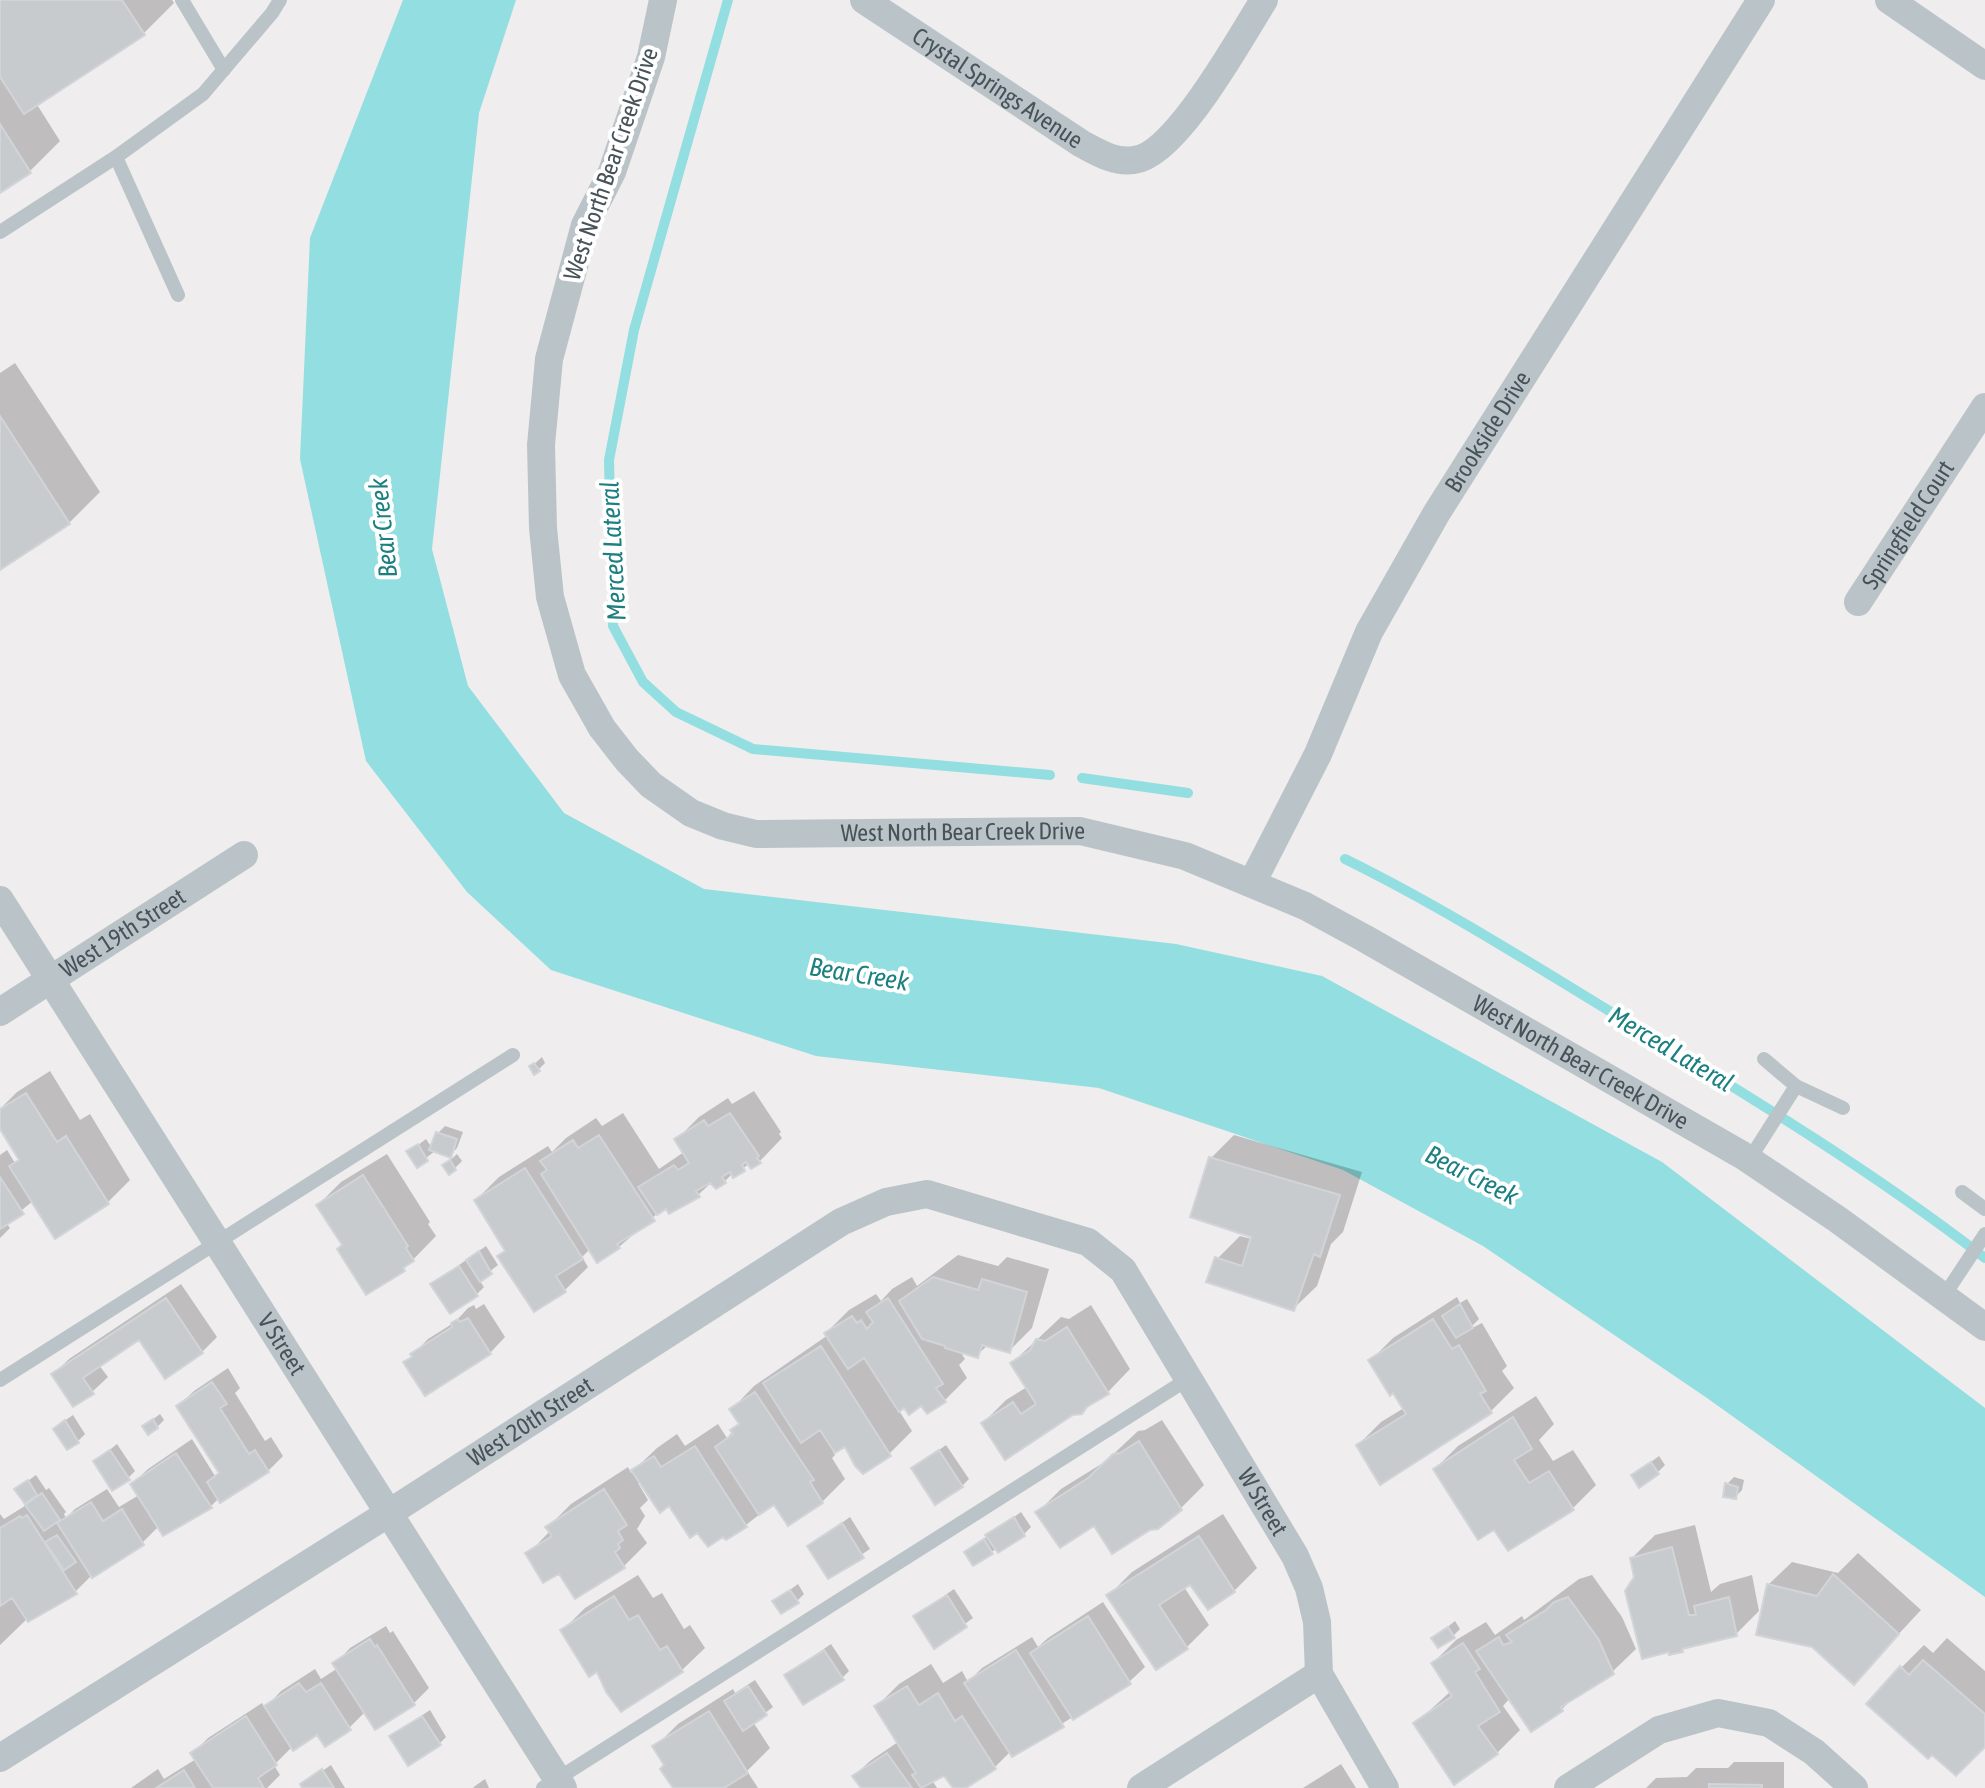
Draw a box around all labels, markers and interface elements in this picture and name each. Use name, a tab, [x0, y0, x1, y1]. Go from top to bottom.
street label: Crystal Springs Avenue	[908, 22, 1088, 154]
street label: West North Bear Creek Drive	[558, 44, 663, 284]
street label: Brookside Drive	[1439, 366, 1536, 497]
street label: Springfield Court	[1856, 455, 1959, 594]
water label: Bear Creek	[363, 476, 403, 579]
water label: Merced Lateral	[594, 480, 632, 622]
street label: West North Bear Creek Drive	[840, 817, 1085, 846]
street label: West 19th Street	[55, 882, 190, 983]
water label: Bear Creek	[807, 951, 911, 997]
street label: West North Bear Creek Drive	[1468, 989, 1694, 1134]
water label: Merced Lateral	[1603, 1000, 1739, 1098]
water label: Bear Creek	[1421, 1139, 1524, 1211]
street label: V Street	[253, 1308, 312, 1380]
street label: West 20th Street	[463, 1371, 598, 1472]
street label: W Street	[1233, 1463, 1294, 1540]

